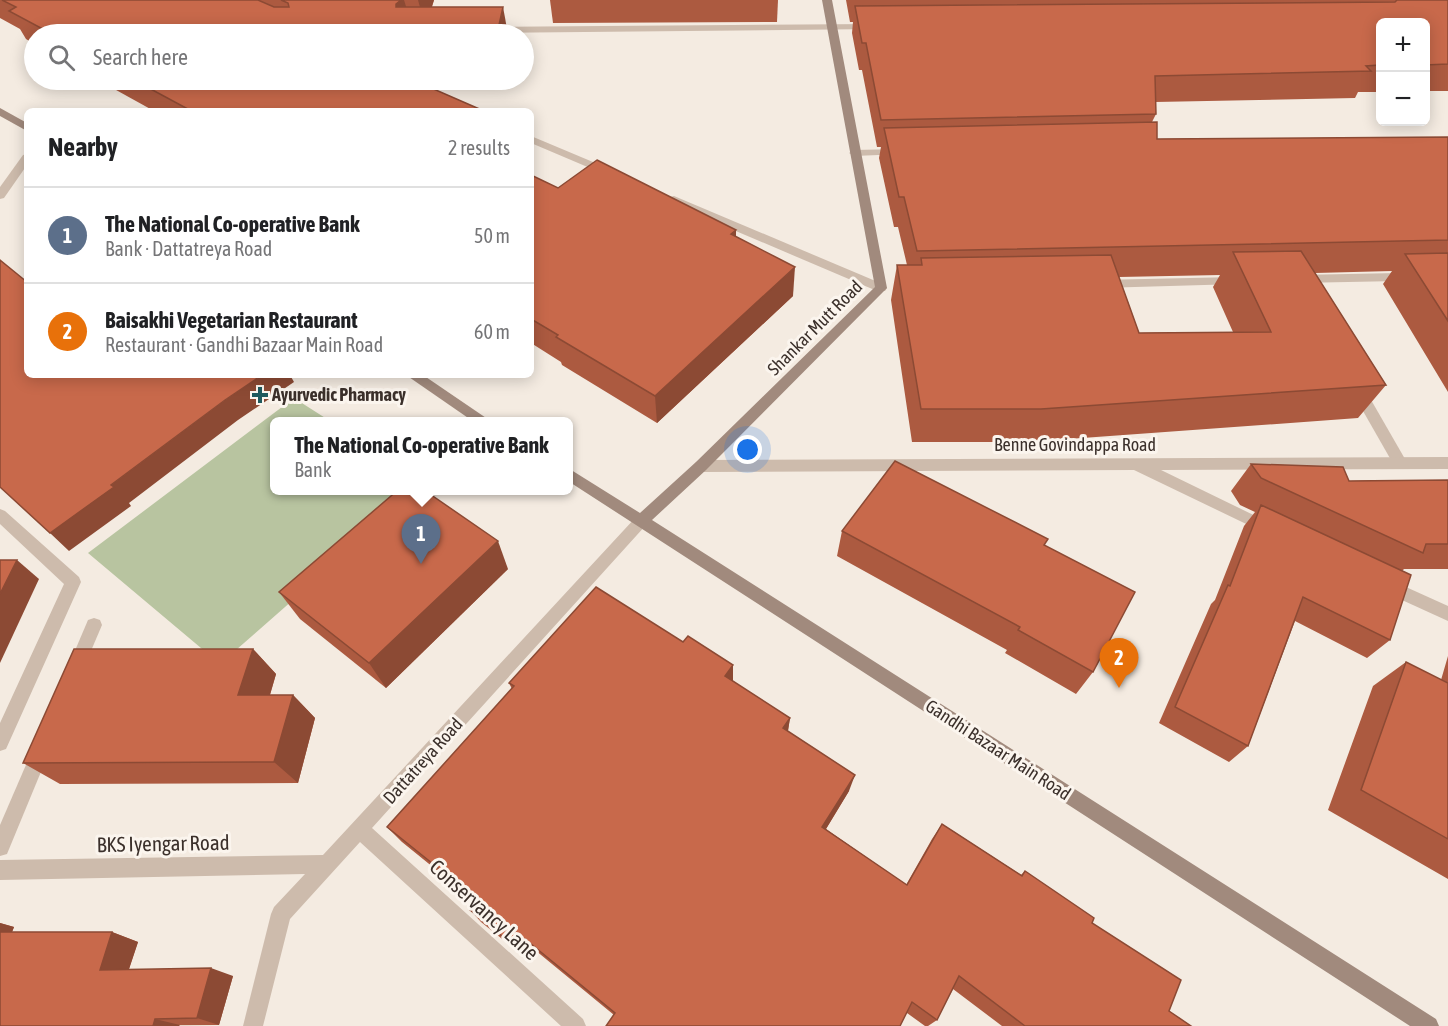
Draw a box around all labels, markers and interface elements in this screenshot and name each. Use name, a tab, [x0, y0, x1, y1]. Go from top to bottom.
map controls	[1376, 18, 1430, 126]
button: +	[1376, 18, 1430, 72]
search box	[24, 24, 534, 90]
icon: search	[45, 41, 78, 74]
text: Search here	[93, 44, 188, 70]
button: −	[1376, 72, 1430, 126]
text: Nearby	[48, 132, 118, 162]
text: 2 results	[448, 136, 510, 159]
text: The National Co-operative Bank	[105, 211, 360, 237]
text: 1	[63, 224, 72, 247]
text: 50 m	[474, 224, 510, 247]
text: Bank · Dattatreya Road	[105, 237, 272, 260]
street label: Shankar Mutt Road	[763, 276, 866, 379]
text: Baisakhi Vegetarian Restaurant	[105, 307, 358, 333]
text: 2	[63, 320, 72, 343]
text: 60 m	[474, 320, 510, 343]
text: Restaurant · Gandhi Bazaar Main Road	[105, 333, 383, 356]
place label: Ayurvedic Pharmacy	[271, 384, 407, 405]
marker: Ayurvedic Pharmacy	[253, 388, 267, 402]
popup	[270, 417, 573, 495]
text: The National Co-operative Bank	[294, 432, 549, 458]
street label: Benne Govindappa Road	[994, 434, 1156, 455]
your location	[733, 435, 762, 464]
text: Bank	[294, 458, 331, 481]
pin: 1	[402, 514, 440, 564]
pin: 2	[1100, 638, 1138, 688]
street label: Gandhi Bazaar Main Road	[922, 695, 1075, 804]
street label: Dattatreya Road	[379, 713, 467, 808]
street label: BKS Iyengar Road	[96, 830, 230, 856]
street label: Conservancy Lane	[425, 854, 544, 964]

